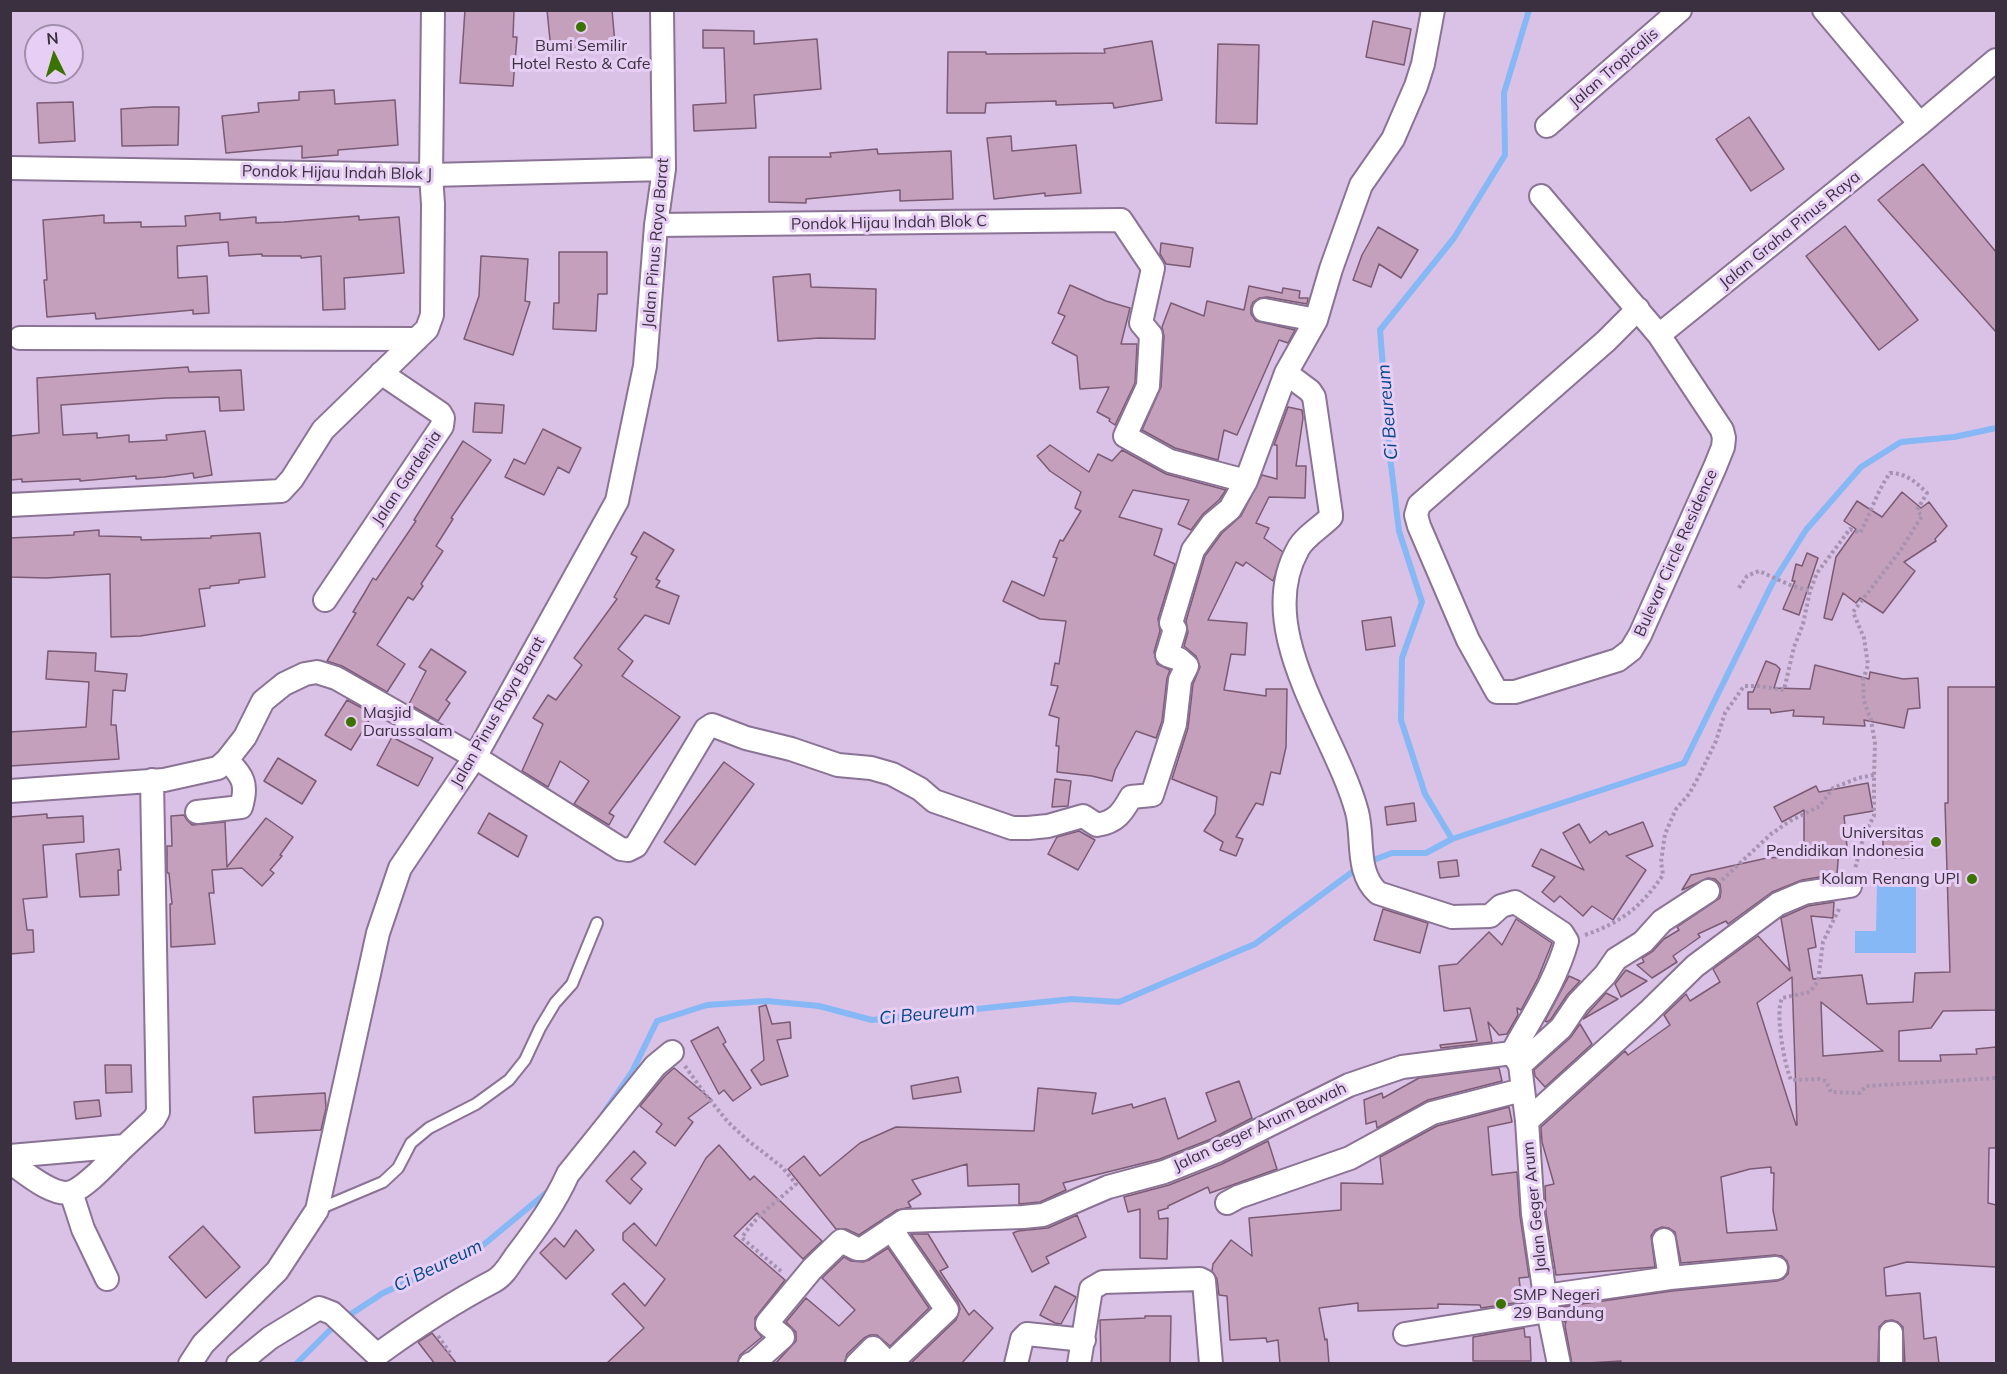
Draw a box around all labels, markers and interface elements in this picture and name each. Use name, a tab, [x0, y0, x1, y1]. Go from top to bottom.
marker: Bumi Semilir Hotel Resto & Cafe	[574, 20, 588, 34]
north arrow	[24, 24, 84, 84]
street label: Jalan Tropicalis	[1566, 24, 1662, 112]
text: N	[46, 28, 60, 49]
place label: Bumi Semilir Hotel Resto & Cafe	[512, 36, 650, 74]
street label: Jalan Pinus Raya Barat	[639, 157, 673, 329]
street label: Pondok Hijau Indah Blok J	[242, 162, 432, 184]
street label: Jalan Graha Pinus Raya	[1716, 167, 1864, 293]
street label: Pondok Hijau Indah Blok C	[791, 212, 987, 234]
water label: Ci Beureum	[1373, 363, 1403, 461]
street label: Jalan Gardenia	[368, 427, 446, 529]
street label: Bulevar Circle Residence	[1630, 466, 1722, 640]
street label: Jalan Pinus Raya Barat	[447, 633, 549, 791]
place label: Masjid Darussalam	[363, 703, 453, 741]
marker: Masjid Darussalam	[344, 715, 358, 729]
place label: Universitas Pendidikan Indonesia	[1766, 823, 1924, 861]
marker: Universitas Pendidikan Indonesia	[1929, 835, 1943, 849]
place label: Kolam Renang UPI	[1821, 869, 1960, 889]
marker: Kolam Renang UPI	[1965, 872, 1979, 886]
water label: Ci Beureum	[878, 998, 976, 1030]
street label: Jalan Geger Arum Bawah	[1170, 1078, 1350, 1176]
street label: Jalan Geger Arum	[1519, 1141, 1551, 1273]
water label: Ci Beureum	[390, 1235, 486, 1297]
place label: SMP Negeri 29 Bandung	[1513, 1285, 1604, 1323]
marker: SMP Negeri 29 Bandung	[1494, 1297, 1508, 1311]

